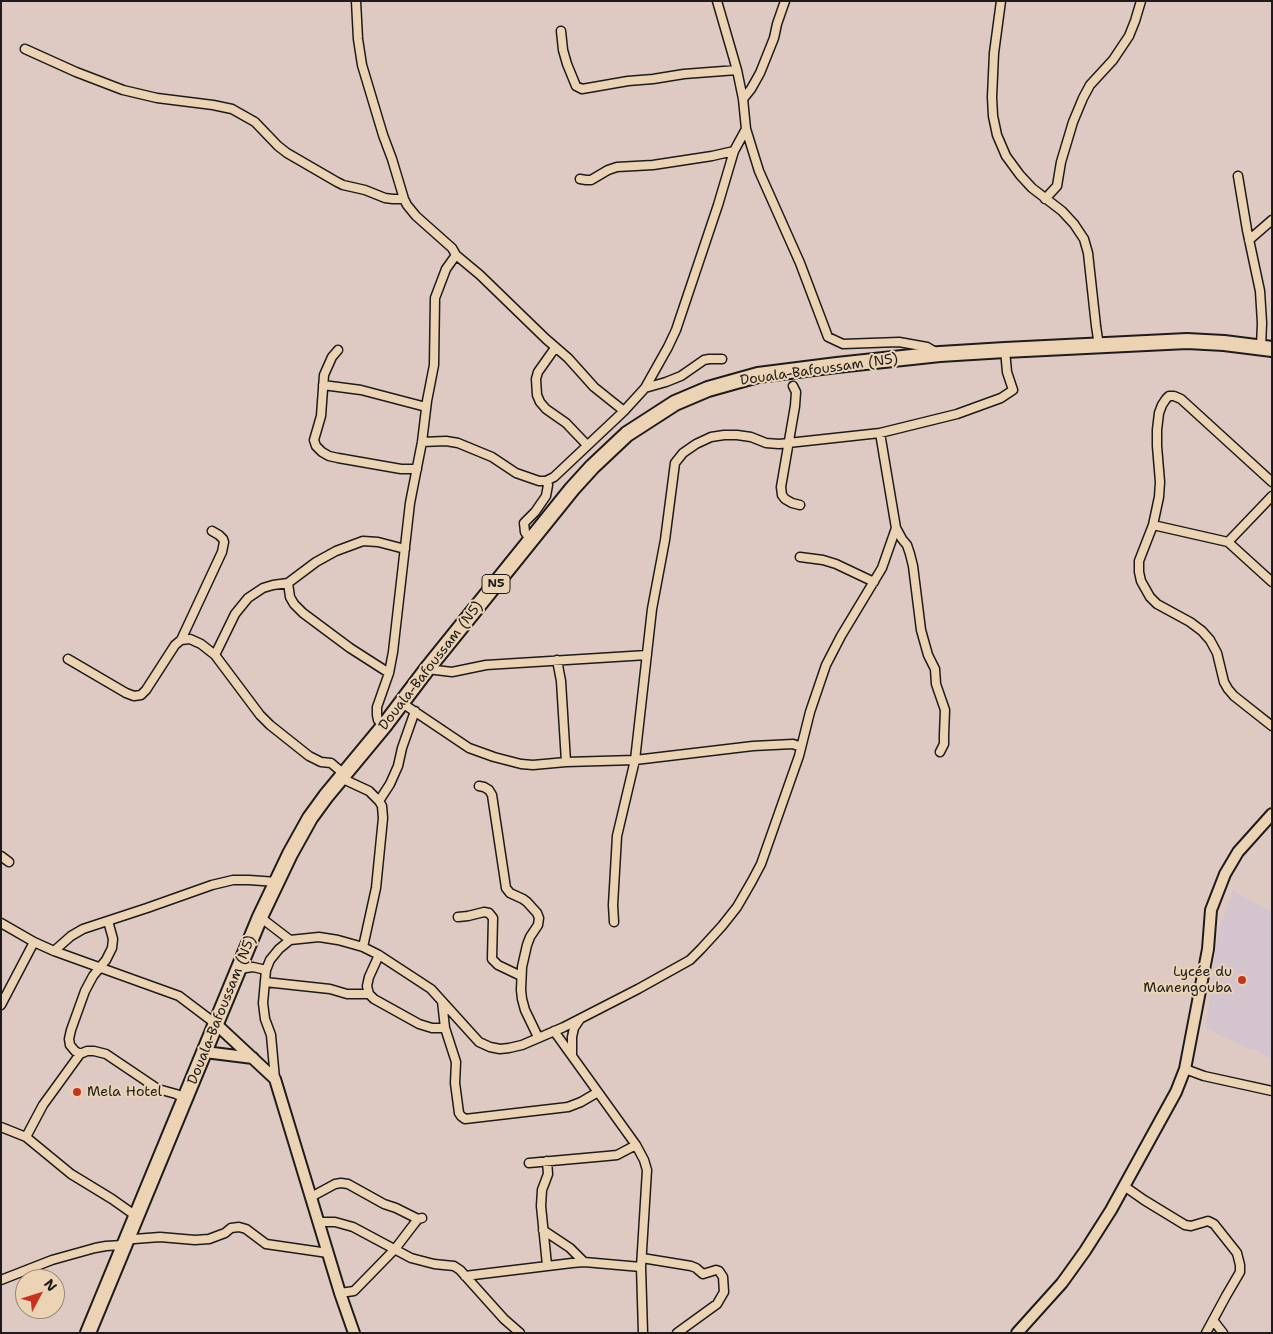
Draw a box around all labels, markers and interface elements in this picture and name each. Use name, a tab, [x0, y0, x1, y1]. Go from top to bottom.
street label: Douala-Bafoussam (N5)	[739, 351, 899, 389]
road number: N5	[482, 574, 510, 594]
street label: Douala-Bafoussam (N5)	[375, 598, 487, 734]
street label: Douala-Bafoussam (N5)	[184, 933, 260, 1087]
place label: Lycée du Manengouba	[1143, 964, 1232, 996]
marker: Lycée du Manengouba	[1236, 974, 1248, 986]
place label: Mela Hotel	[87, 1084, 162, 1100]
marker: Mela Hotel	[71, 1086, 83, 1098]
north arrow	[15, 1269, 65, 1319]
text: N	[40, 1275, 61, 1295]

